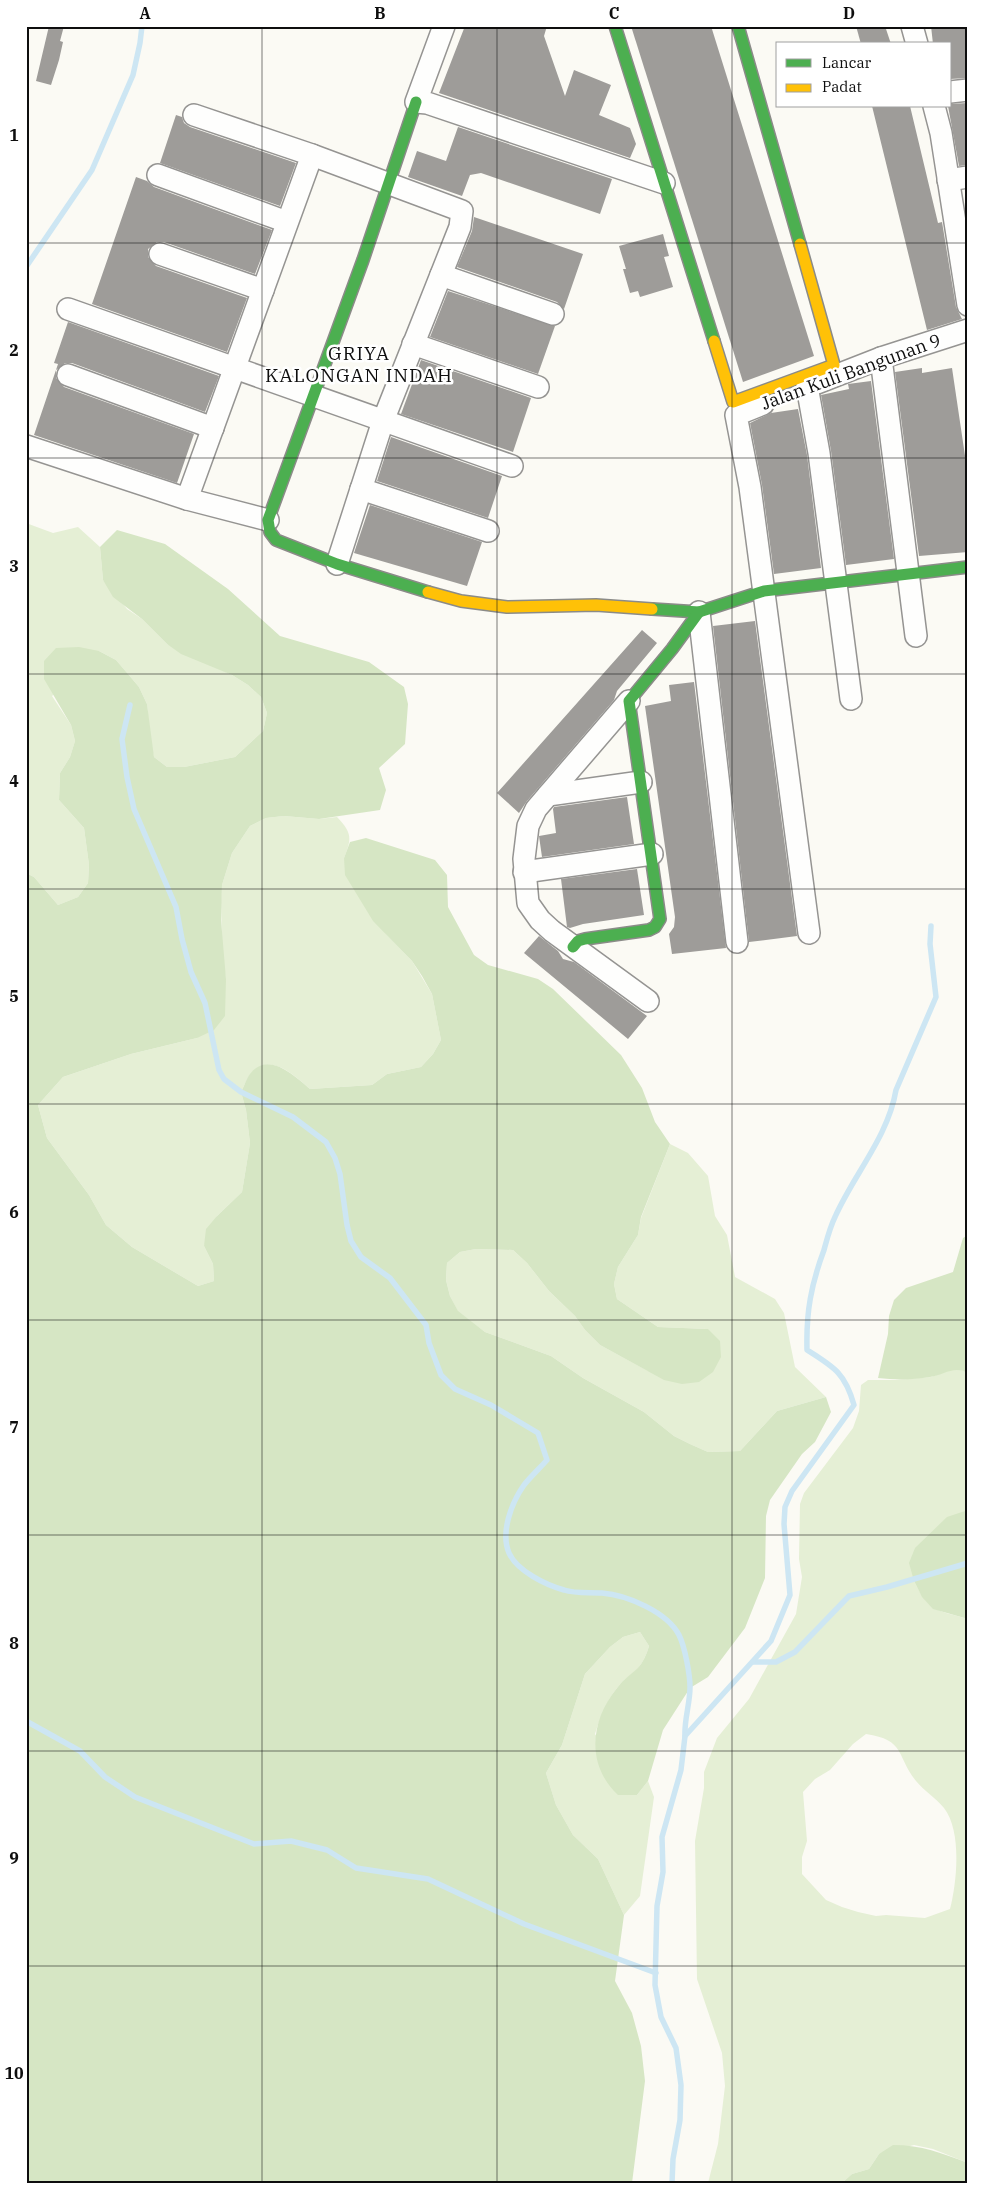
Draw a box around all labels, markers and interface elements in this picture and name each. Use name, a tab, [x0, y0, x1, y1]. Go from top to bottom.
text: A	[139, 3, 151, 23]
text: B	[374, 3, 386, 23]
text: C	[609, 3, 619, 23]
text: D	[843, 3, 855, 23]
legend	[776, 42, 952, 108]
text: Lancar	[822, 53, 872, 72]
text: Padat	[822, 77, 862, 96]
text: 1	[9, 125, 19, 145]
street label: Jalan Kuli Bangunan 9	[758, 328, 944, 415]
text: 2	[9, 340, 19, 360]
district label: GRIYA KALONGAN INDAH	[265, 341, 453, 387]
text: 3	[9, 556, 19, 576]
text: 4	[9, 771, 19, 791]
text: 5	[9, 986, 19, 1006]
text: 6	[9, 1202, 19, 1222]
text: 7	[9, 1417, 19, 1437]
text: 8	[9, 1633, 19, 1653]
text: 9	[9, 1848, 19, 1868]
text: 10	[4, 2063, 24, 2083]

